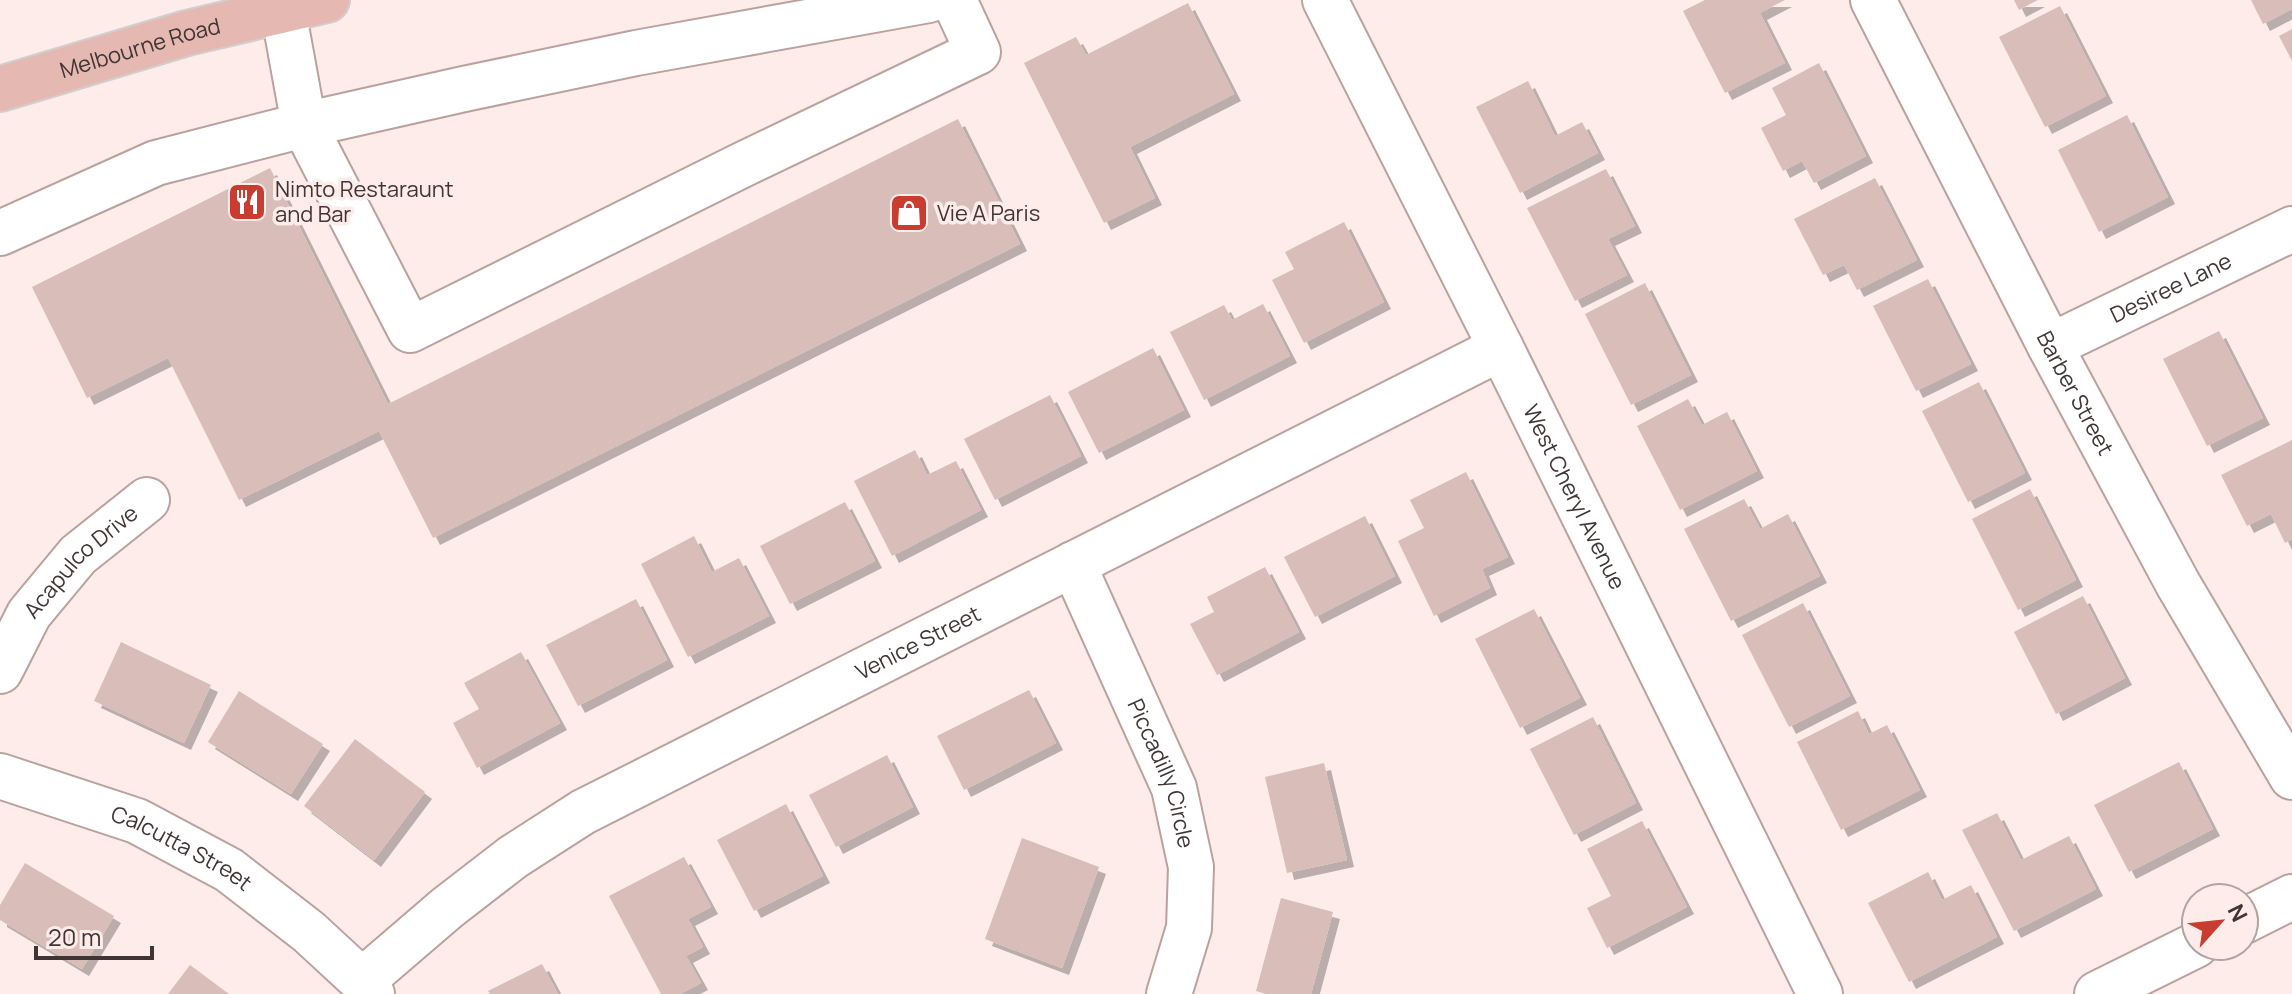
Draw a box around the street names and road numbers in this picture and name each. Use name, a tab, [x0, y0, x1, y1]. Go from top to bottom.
street label: Melbourne Road	[56, 11, 223, 85]
street label: Desiree Lane	[2105, 245, 2236, 330]
street label: Barber Street	[2030, 326, 2121, 460]
street label: West Cheryl Avenue	[1516, 399, 1633, 595]
street label: Acapulco Drive	[17, 498, 144, 624]
street label: Venice Street	[850, 598, 986, 687]
street label: Piccadilly Circle	[1121, 694, 1202, 851]
street label: Calcutta Street	[107, 799, 259, 898]

